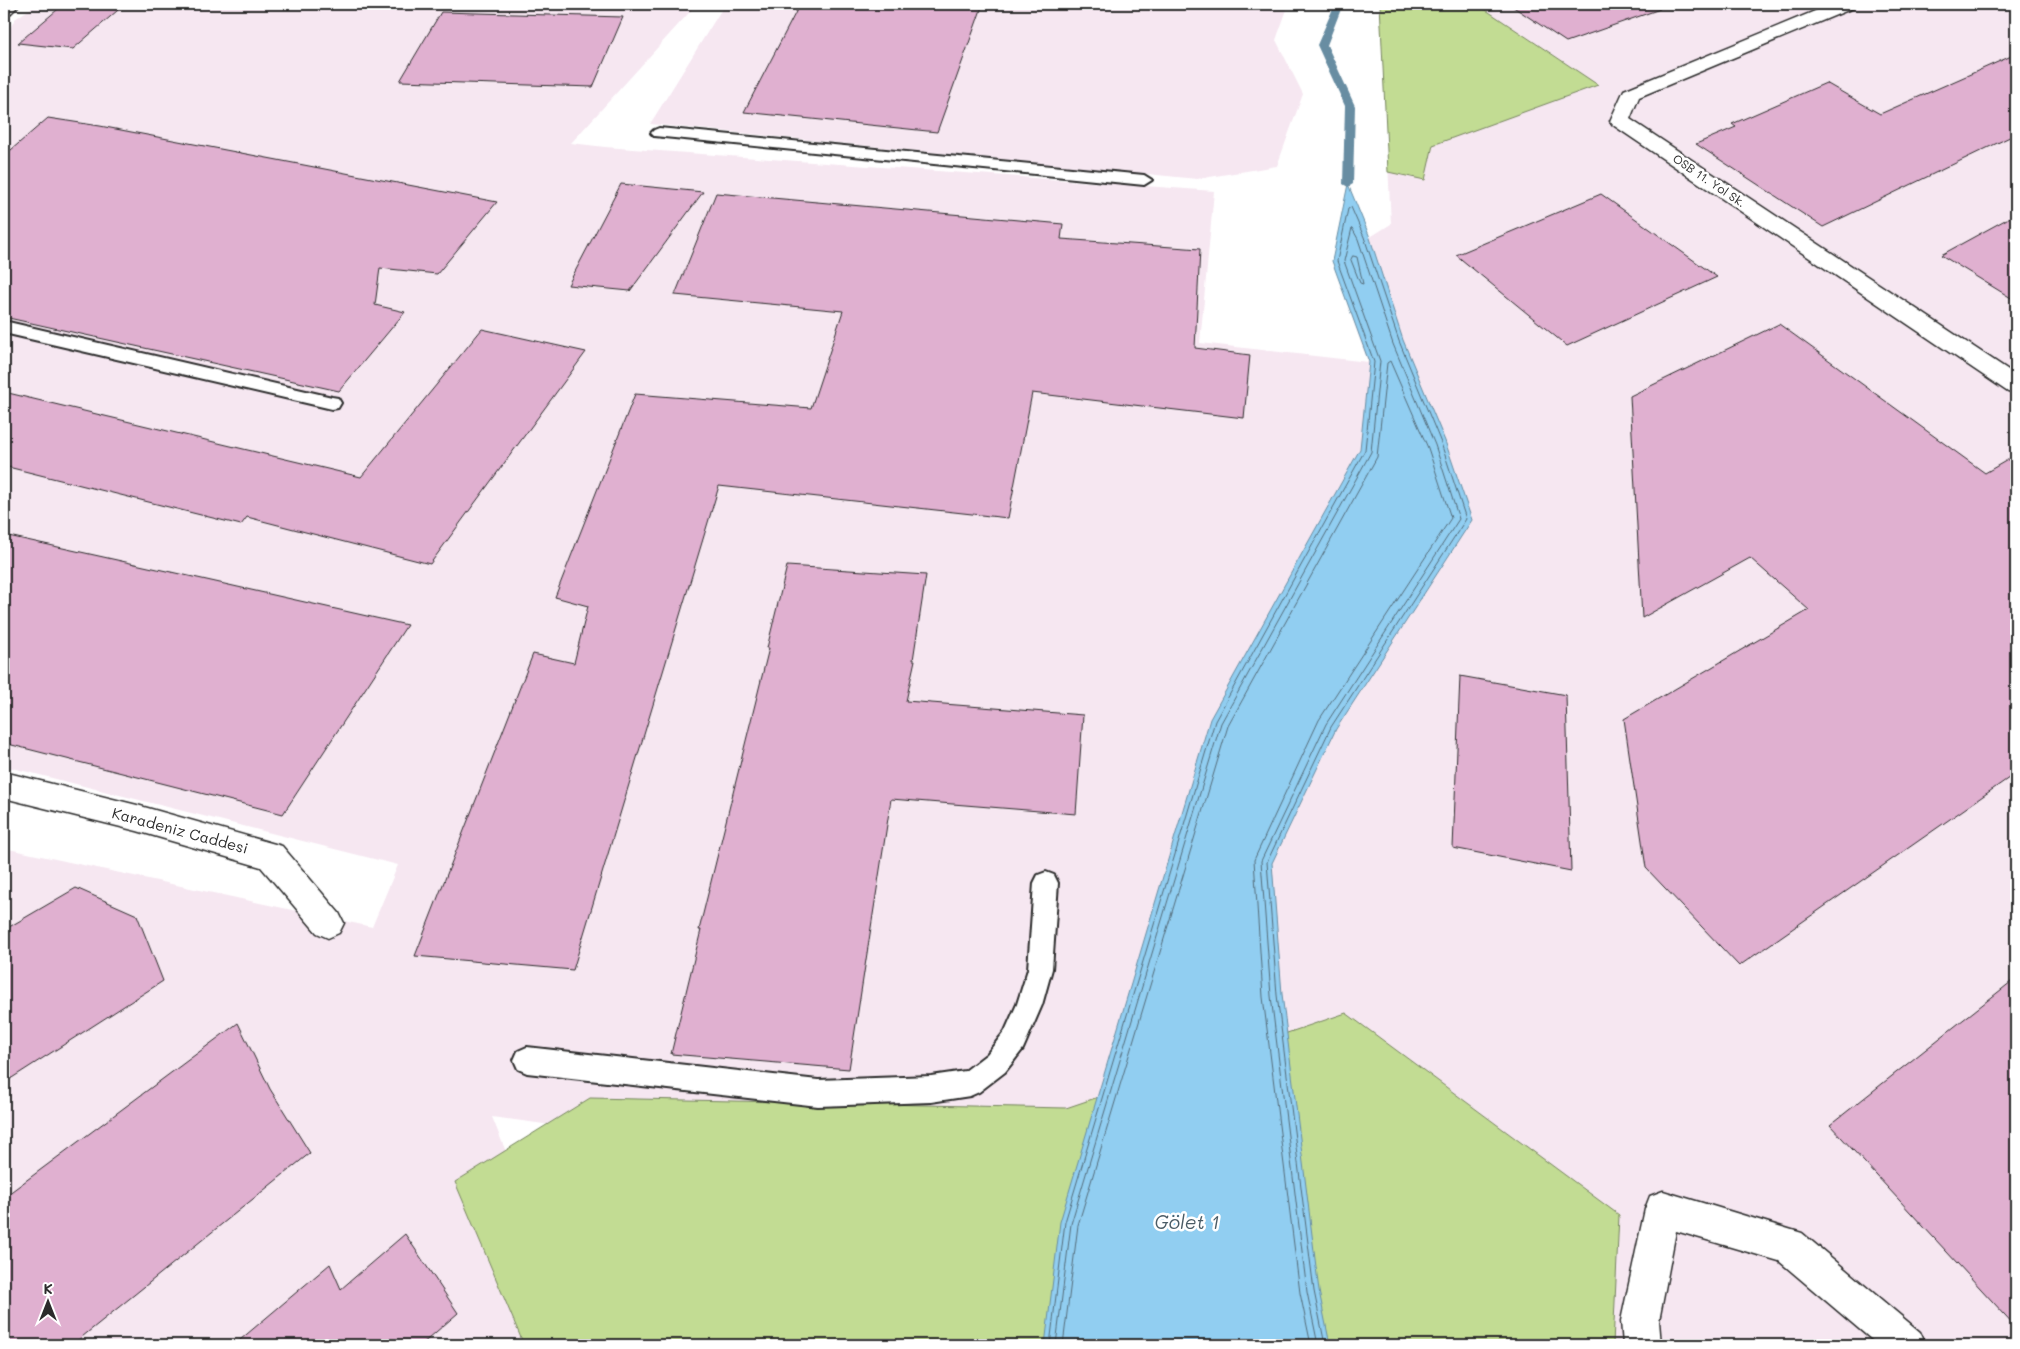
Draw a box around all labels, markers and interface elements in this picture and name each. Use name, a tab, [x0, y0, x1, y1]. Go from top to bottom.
street label: OSB 11. Yol Sk.	[1670, 150, 1749, 210]
street label: Karadeniz Caddesi	[110, 802, 251, 858]
water label: Gölet 1	[1155, 1209, 1219, 1234]
north arrow	[22, 1276, 72, 1326]
text: K	[43, 1279, 53, 1298]

